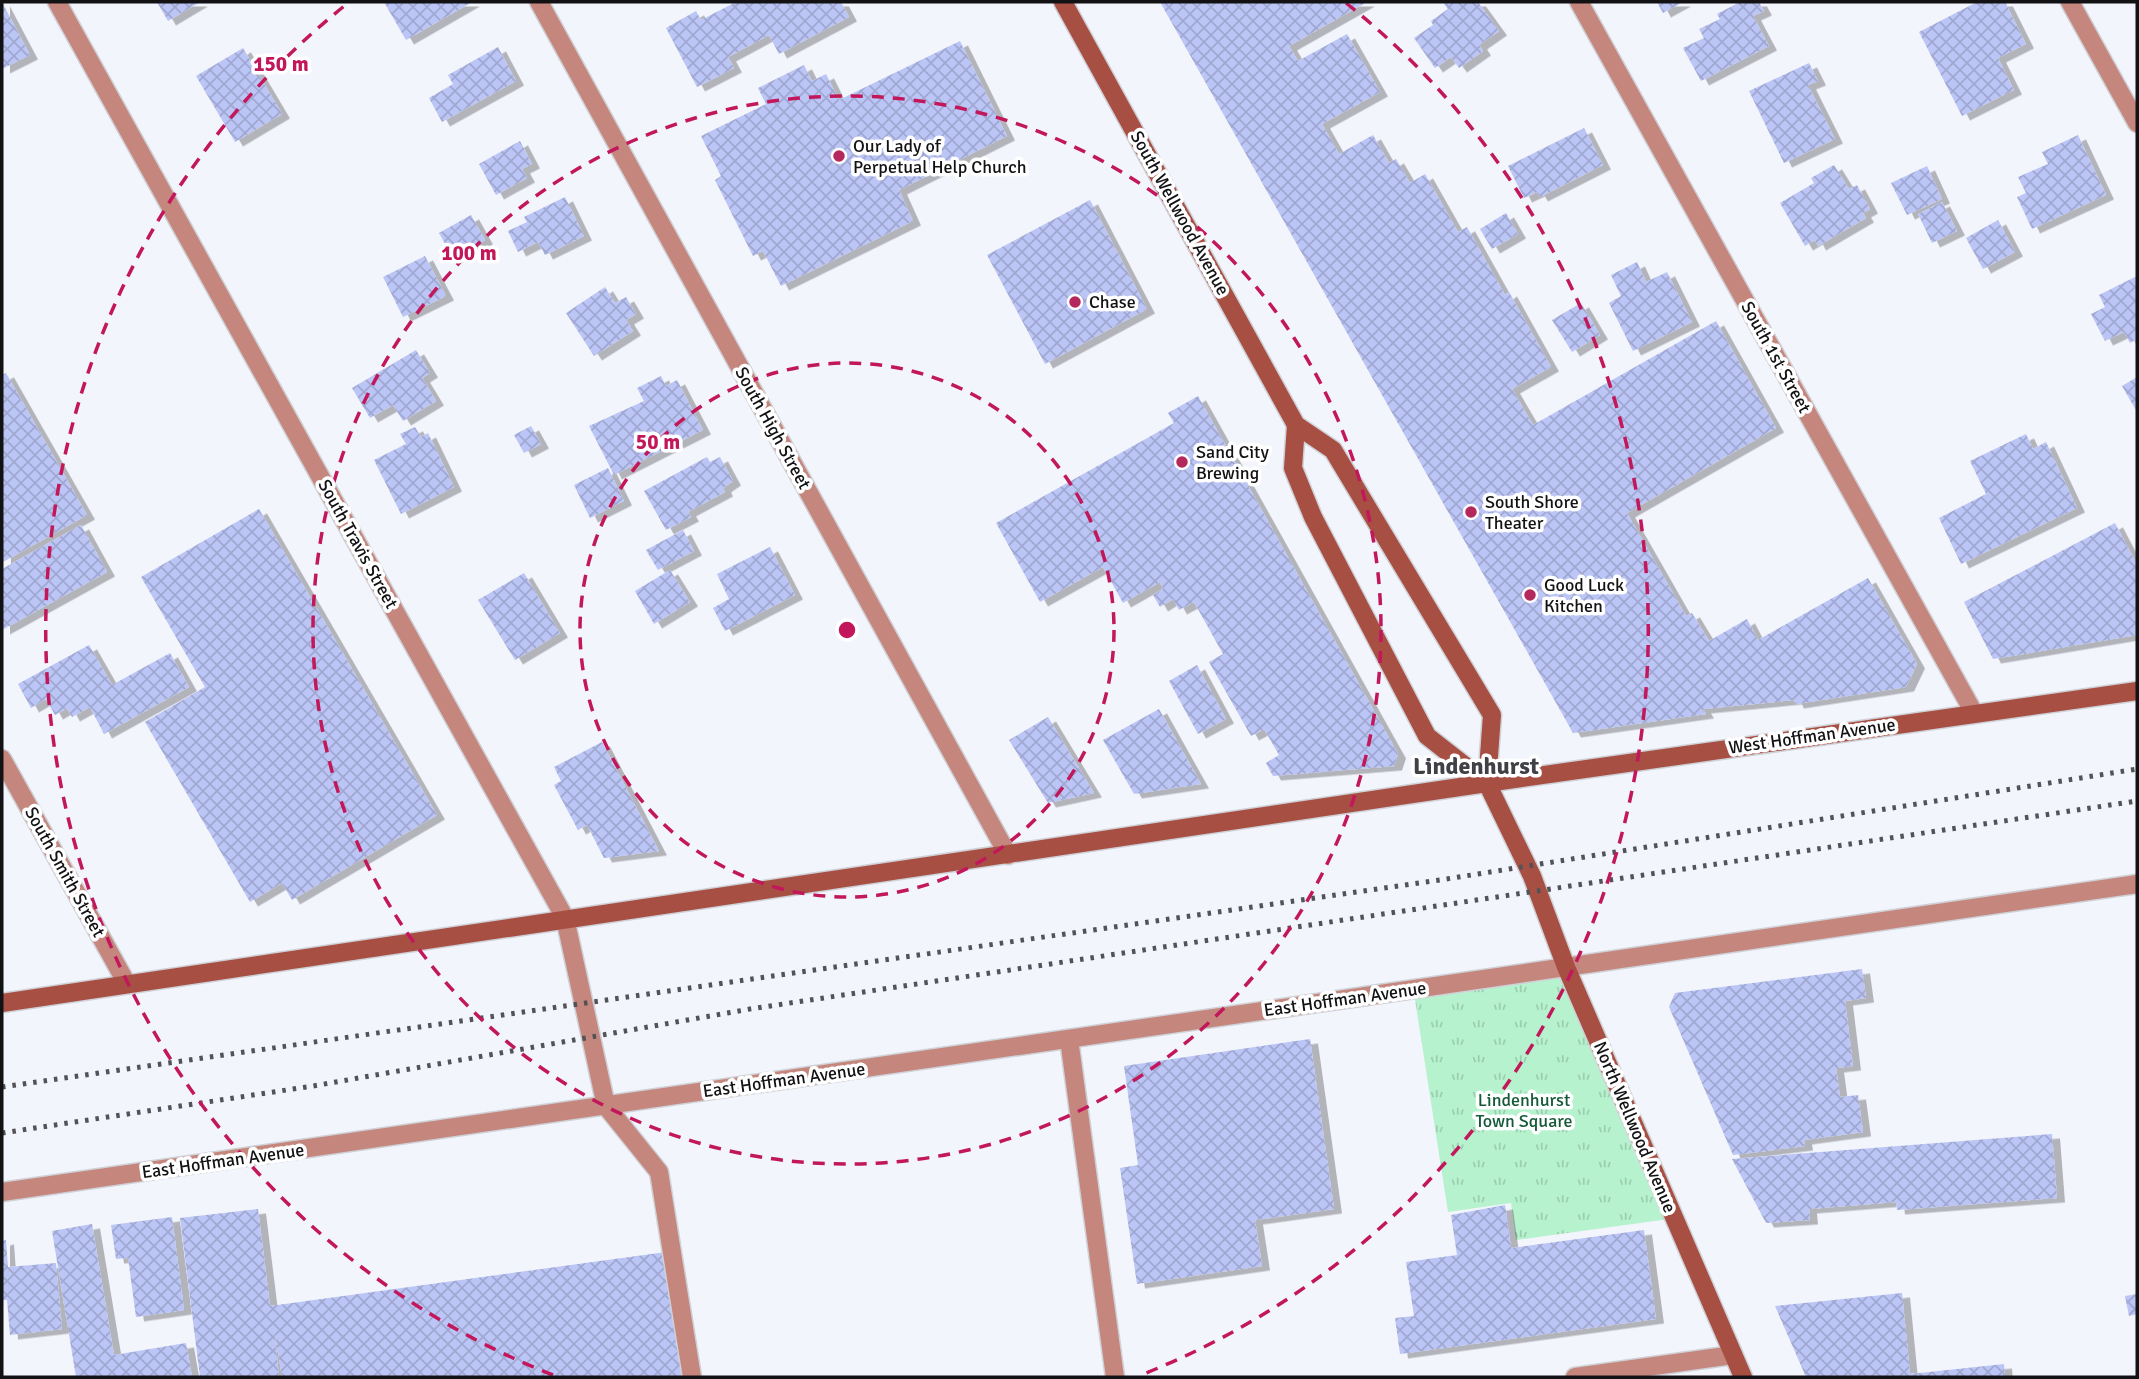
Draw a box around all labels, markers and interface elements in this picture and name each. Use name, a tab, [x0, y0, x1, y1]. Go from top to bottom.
text: 150 m	[253, 51, 309, 77]
street label: South Wellwood Avenue	[1126, 127, 1234, 299]
place label: Our Lady of Perpetual Help Church	[853, 135, 1026, 178]
marker: Our Lady of Perpetual Help Church	[831, 148, 847, 164]
text: 100 m	[441, 240, 497, 266]
place label: Chase	[1089, 291, 1136, 313]
marker: Chase	[1067, 294, 1083, 310]
street label: South 1st Street	[1736, 297, 1816, 417]
street label: South High Street	[730, 363, 816, 493]
text: 50 m	[636, 429, 680, 455]
place label: Sand City Brewing	[1196, 441, 1269, 484]
marker: Sand City Brewing	[1174, 454, 1190, 470]
street label: South Travis Street	[313, 476, 403, 612]
place label: South Shore Theater	[1485, 491, 1579, 534]
marker: South Shore Theater	[1463, 504, 1479, 520]
place label: Good Luck Kitchen	[1544, 574, 1624, 617]
marker: Good Luck Kitchen	[1522, 587, 1538, 603]
centre of rings	[835, 618, 859, 642]
street label: West Hoffman Avenue	[1727, 713, 1897, 759]
district label: Lindenhurst	[1413, 751, 1539, 781]
street label: South Smith Street	[20, 803, 110, 941]
street label: East Hoffman Avenue	[1262, 977, 1428, 1021]
street label: North Wellwood Avenue	[1589, 1038, 1681, 1216]
street label: East Hoffman Avenue	[701, 1058, 867, 1102]
park label: Lindenhurst Town Square	[1475, 1089, 1573, 1132]
street label: East Hoffman Avenue	[140, 1139, 306, 1183]

